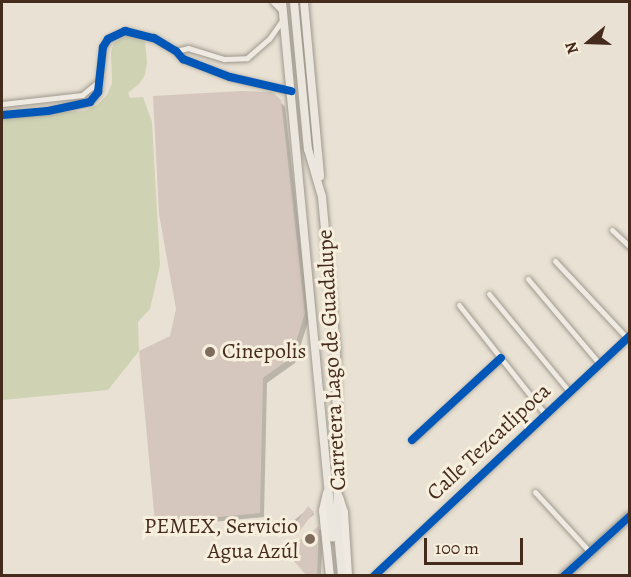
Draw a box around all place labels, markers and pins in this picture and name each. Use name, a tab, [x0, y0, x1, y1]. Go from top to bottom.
place label: Cinepolis	[222, 339, 306, 365]
marker: Cinepolis	[203, 345, 217, 359]
place label: PEMEX, Servicio Agua Azúl	[144, 513, 298, 564]
marker: PEMEX, Servicio Agua Azúl	[303, 532, 317, 546]

